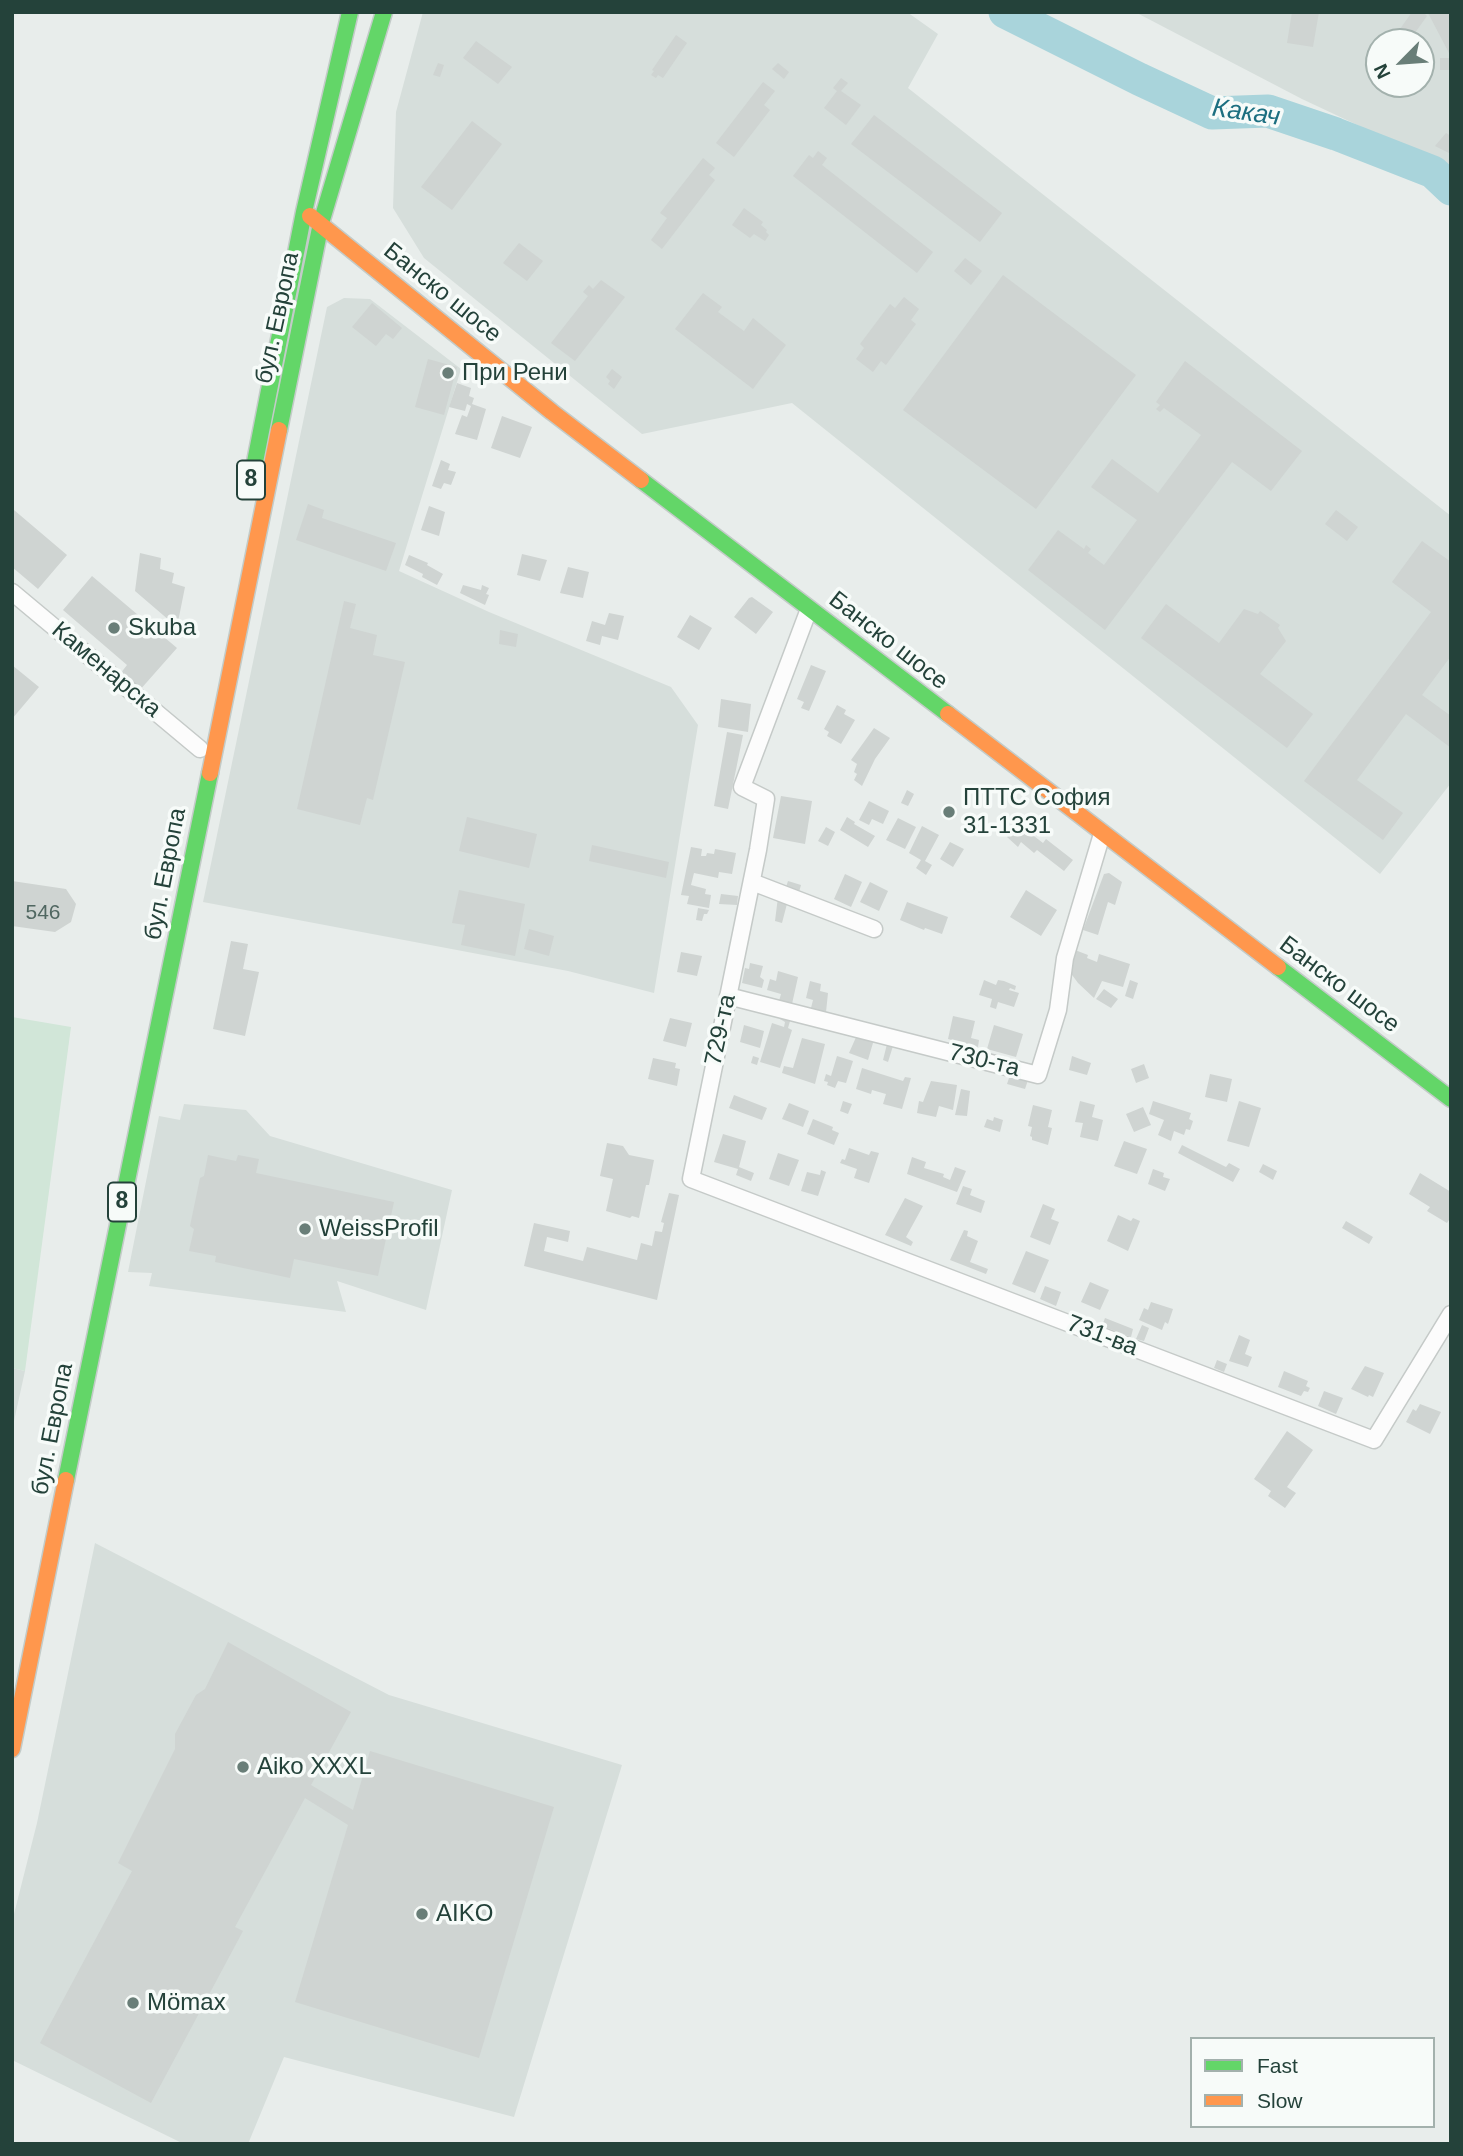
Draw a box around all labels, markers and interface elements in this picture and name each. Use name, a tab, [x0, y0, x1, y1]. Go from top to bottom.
north arrow	[1365, 28, 1435, 98]
text: N	[1370, 61, 1395, 82]
water label: Какач	[1210, 93, 1282, 133]
street label: Банско шосе	[377, 237, 507, 349]
street label: бул. Европа	[250, 250, 306, 386]
place label: При Рени	[462, 359, 568, 387]
marker: При Рени	[440, 365, 456, 381]
road number: 8	[237, 460, 265, 500]
street label: Банско шосе	[823, 586, 953, 696]
place label: Skuba	[128, 614, 196, 642]
street label: Каменарска	[46, 616, 166, 724]
marker: Skuba	[106, 620, 122, 636]
place label: ПТТС София 31-1331	[963, 784, 1110, 840]
marker: ПТТС София 31-1331	[941, 804, 957, 820]
street label: бул. Европа	[139, 806, 193, 942]
house number: 546	[25, 900, 61, 926]
street label: Банско шосе	[1273, 930, 1405, 1040]
street label: 729-та	[699, 992, 743, 1068]
street label: 730-та	[946, 1038, 1022, 1084]
road number: 8	[108, 1182, 136, 1222]
place label: WeissProfil	[319, 1215, 439, 1243]
marker: WeissProfil	[297, 1221, 313, 1237]
street label: 731-ва	[1062, 1309, 1142, 1363]
street label: бул. Европа	[26, 1361, 80, 1497]
place label: Aiko XXXL	[257, 1753, 372, 1781]
marker: Aiko XXXL	[235, 1759, 251, 1775]
place label: AIKO	[436, 1900, 493, 1928]
marker: AIKO	[414, 1906, 430, 1922]
place label: Mömax	[147, 1989, 226, 2017]
marker: Mömax	[125, 1995, 141, 2011]
legend	[1190, 2037, 1435, 2128]
text: Fast	[1257, 2054, 1298, 2077]
text: Slow	[1257, 2089, 1303, 2112]

